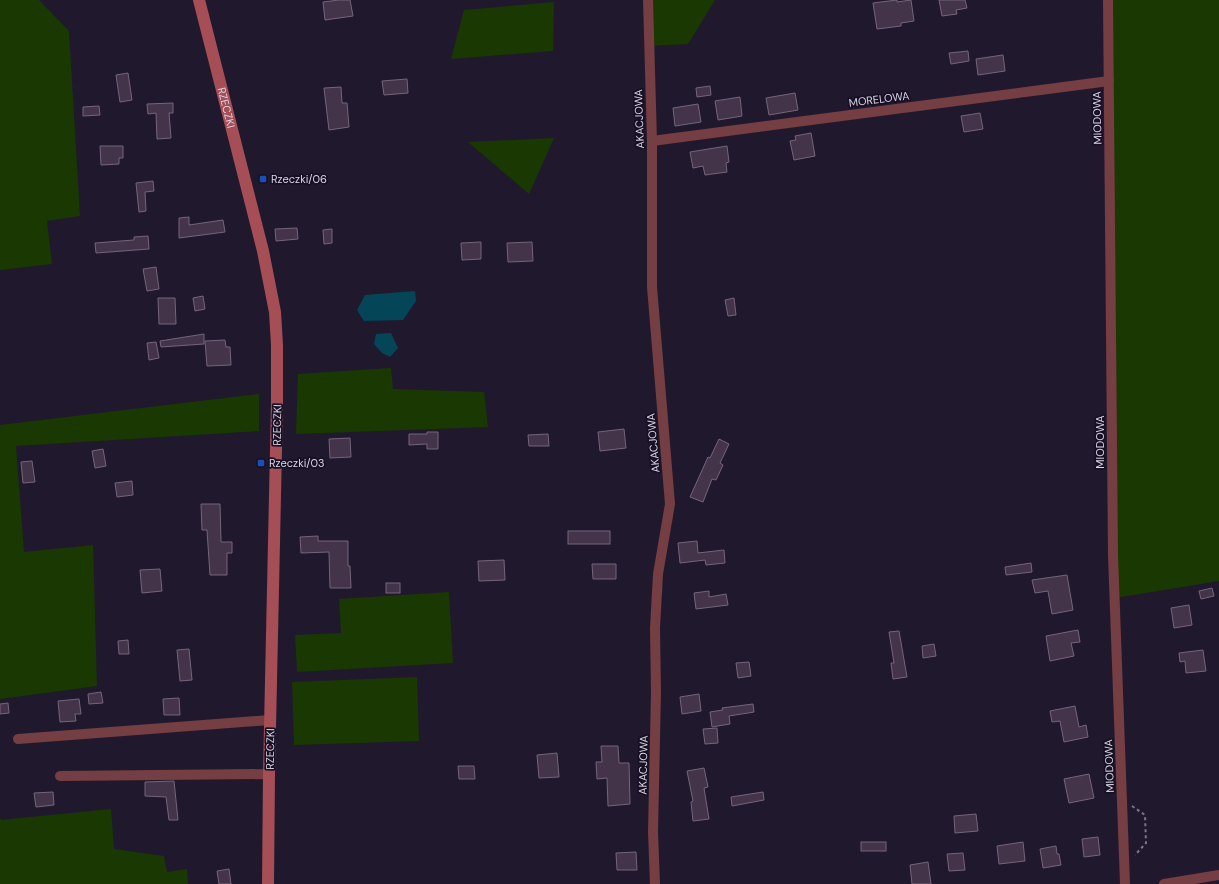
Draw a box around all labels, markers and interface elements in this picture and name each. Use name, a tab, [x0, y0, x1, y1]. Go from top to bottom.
street label: RZECZKI	[215, 86, 238, 129]
street label: MORELOWA	[848, 88, 910, 110]
street label: AKACJOWA	[631, 89, 647, 149]
street label: MIODOWA	[1090, 91, 1104, 145]
place label: Rzeczki/06	[271, 172, 327, 186]
marker: Rzeczki/06	[258, 174, 268, 184]
street label: RZECZKI	[270, 404, 284, 446]
street label: AKACJOWA	[643, 413, 663, 473]
street label: MIODOWA	[1093, 415, 1107, 469]
place label: Rzeczki/03	[269, 456, 324, 470]
marker: Rzeczki/03	[256, 458, 266, 468]
street label: RZECZKI	[263, 728, 277, 770]
street label: AKACJOWA	[635, 735, 651, 795]
street label: MIODOWA	[1101, 739, 1117, 793]

